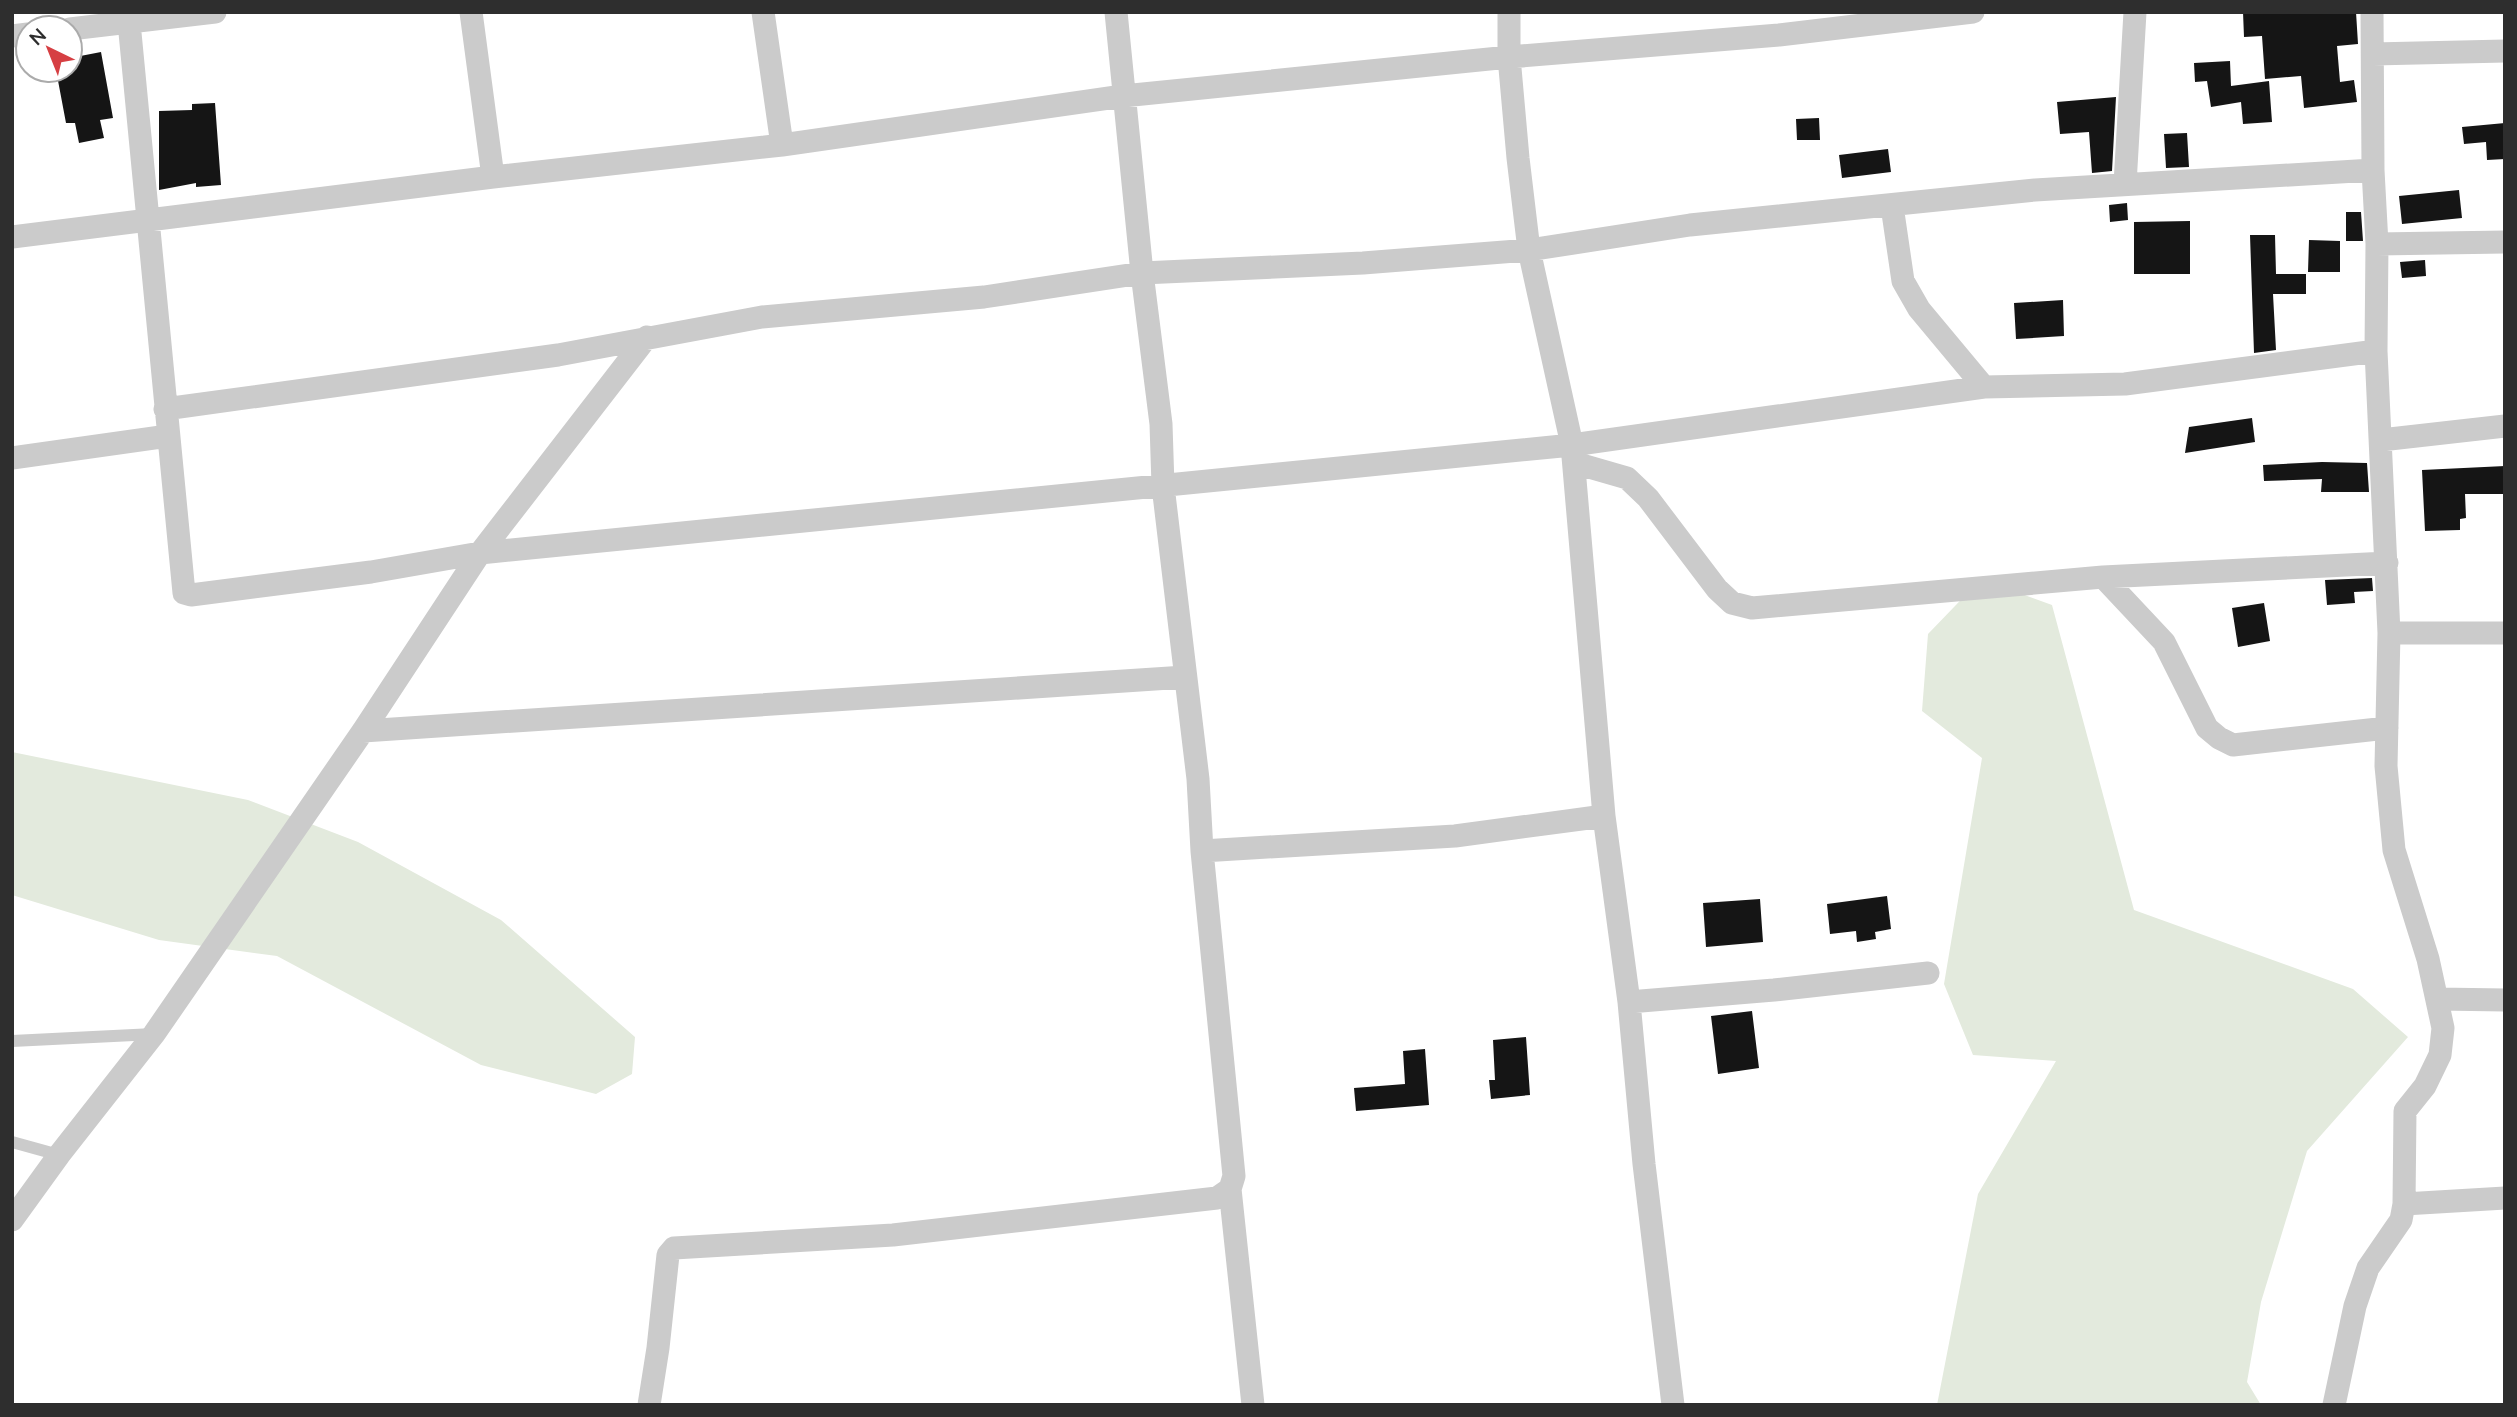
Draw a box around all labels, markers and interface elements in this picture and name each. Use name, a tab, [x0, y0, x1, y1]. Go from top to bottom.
north arrow	[14, 14, 84, 84]
text: N	[24, 23, 51, 50]

